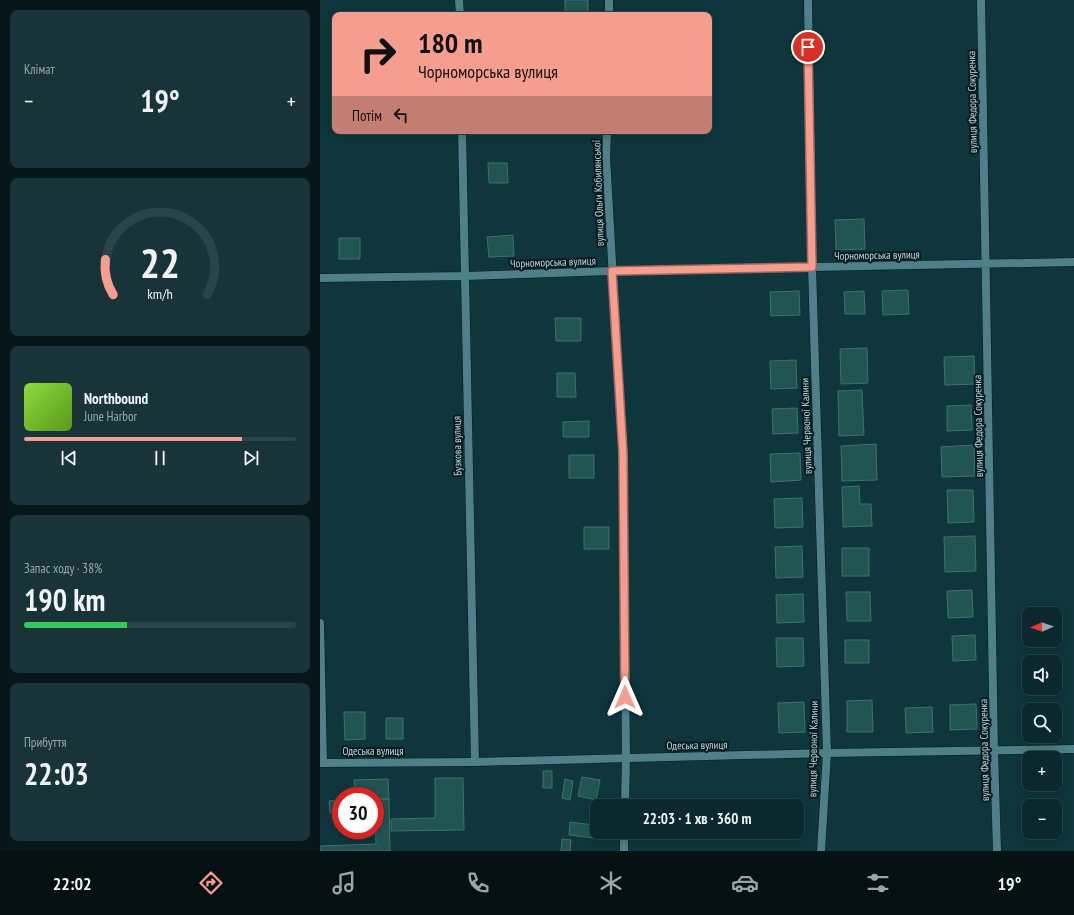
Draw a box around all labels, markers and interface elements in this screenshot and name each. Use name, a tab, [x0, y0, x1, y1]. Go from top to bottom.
text: 180 m	[418, 24, 482, 61]
icon: right	[352, 28, 404, 80]
pin	[791, 30, 825, 64]
icon: arrive	[797, 36, 819, 58]
street label: вулиця Федора Сокуренка	[964, 51, 980, 153]
text: Чорноморська вулиця	[418, 60, 558, 83]
text: Клімат	[24, 61, 55, 78]
text: 19°	[140, 81, 180, 120]
text: −	[24, 87, 33, 115]
text: +	[287, 87, 296, 115]
icon: left	[390, 104, 412, 126]
text: Потім	[352, 106, 382, 125]
street label: вулиця Ольги Кобилянської	[589, 139, 607, 246]
text: 22	[140, 236, 180, 289]
street label: Чорноморська вулиця	[834, 247, 920, 263]
street label: Чорноморська вулиця	[510, 254, 596, 270]
text: km/h	[147, 284, 173, 303]
street label: вулиця Федора Сокуренка	[970, 375, 986, 477]
street label: вулиця Червоної Калини	[797, 378, 815, 474]
text: Northbound	[84, 389, 148, 408]
text: June Harbor	[84, 408, 137, 425]
street label: Бузкова вулиця	[449, 416, 465, 476]
icon: previous	[58, 447, 80, 469]
icon: pause	[149, 447, 171, 469]
icon: next	[240, 447, 262, 469]
text: Запас ходу · 38%	[24, 560, 102, 577]
text: 190 km	[24, 580, 105, 619]
north arrow	[1022, 607, 1062, 647]
map controls	[1022, 607, 1062, 839]
button: sound	[1022, 655, 1062, 695]
position arrow	[604, 676, 646, 718]
street label: вулиця Федора Сокуренка	[976, 699, 992, 801]
street label: вулиця Червоної Калини	[805, 701, 821, 797]
button: search	[1022, 703, 1062, 743]
text: Прибуття	[24, 734, 67, 751]
street label: Одеська вулиця	[666, 737, 728, 753]
street label: Одеська вулиця	[343, 744, 403, 758]
button: +	[1022, 751, 1062, 791]
text: 22:03	[24, 754, 89, 793]
speed limit sign: 30	[332, 787, 384, 839]
button: −	[1022, 799, 1062, 839]
text: 22:03 · 1 хв · 360 m	[643, 809, 751, 828]
icon: directions	[197, 869, 225, 897]
icon: music	[330, 869, 358, 897]
icon: phone	[464, 869, 492, 897]
icon: climate	[597, 869, 625, 897]
icon: car	[731, 869, 759, 897]
icon: filters	[864, 869, 892, 897]
text: 22:02	[53, 872, 92, 895]
text: 19°	[997, 872, 1021, 895]

